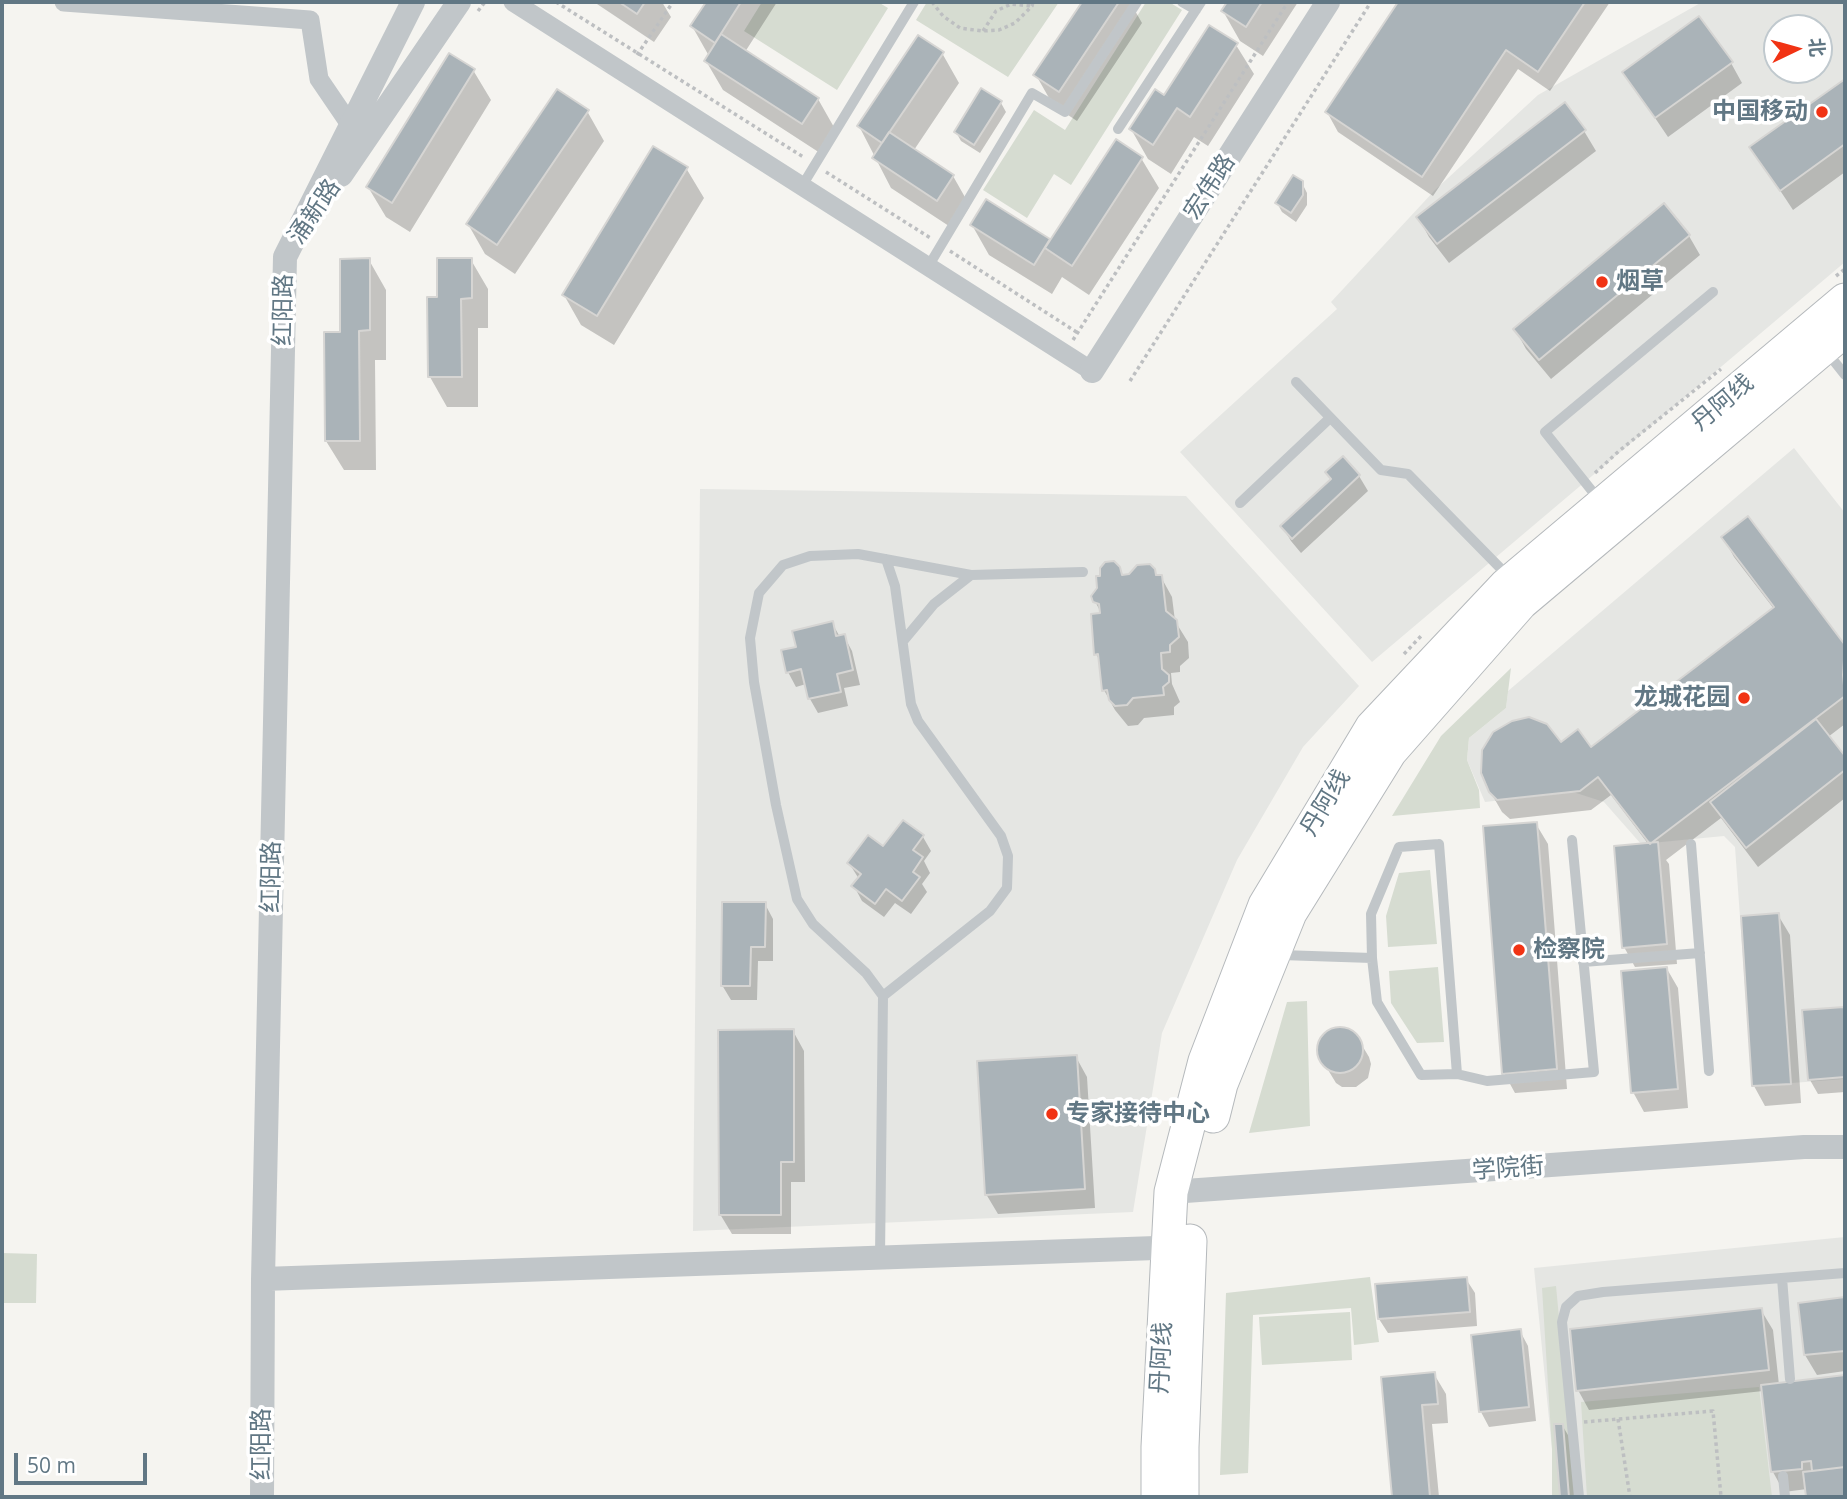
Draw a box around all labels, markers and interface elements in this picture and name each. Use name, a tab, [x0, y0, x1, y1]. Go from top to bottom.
north arrow	[1763, 14, 1833, 84]
text: 北	[1803, 37, 1831, 58]
place label: 中国移动	[1712, 98, 1808, 126]
marker: 中国移动	[1814, 104, 1830, 120]
street label: 宏伟路	[1178, 149, 1242, 225]
street label: 涌新路	[283, 174, 347, 250]
place label: 烟草	[1616, 268, 1664, 296]
street label: 红阳路	[269, 274, 299, 346]
marker: 烟草	[1594, 274, 1610, 290]
street label: 丹阿线	[1686, 369, 1760, 437]
place label: 龙城花园	[1634, 684, 1730, 712]
marker: 龙城花园	[1736, 690, 1752, 706]
street label: 丹阿线	[1295, 765, 1357, 841]
street label: 红阳路	[257, 841, 287, 913]
place label: 检察院	[1533, 936, 1605, 964]
marker: 检察院	[1511, 942, 1527, 958]
place label: 专家接待中心	[1066, 1100, 1210, 1128]
marker: 专家接待中心	[1044, 1106, 1060, 1122]
street label: 学院街	[1471, 1152, 1545, 1186]
street label: 丹阿线	[1146, 1321, 1178, 1395]
street label: 红阳路	[248, 1408, 276, 1480]
scale bar	[18, 1440, 150, 1484]
text: 50 m	[27, 1451, 76, 1479]

